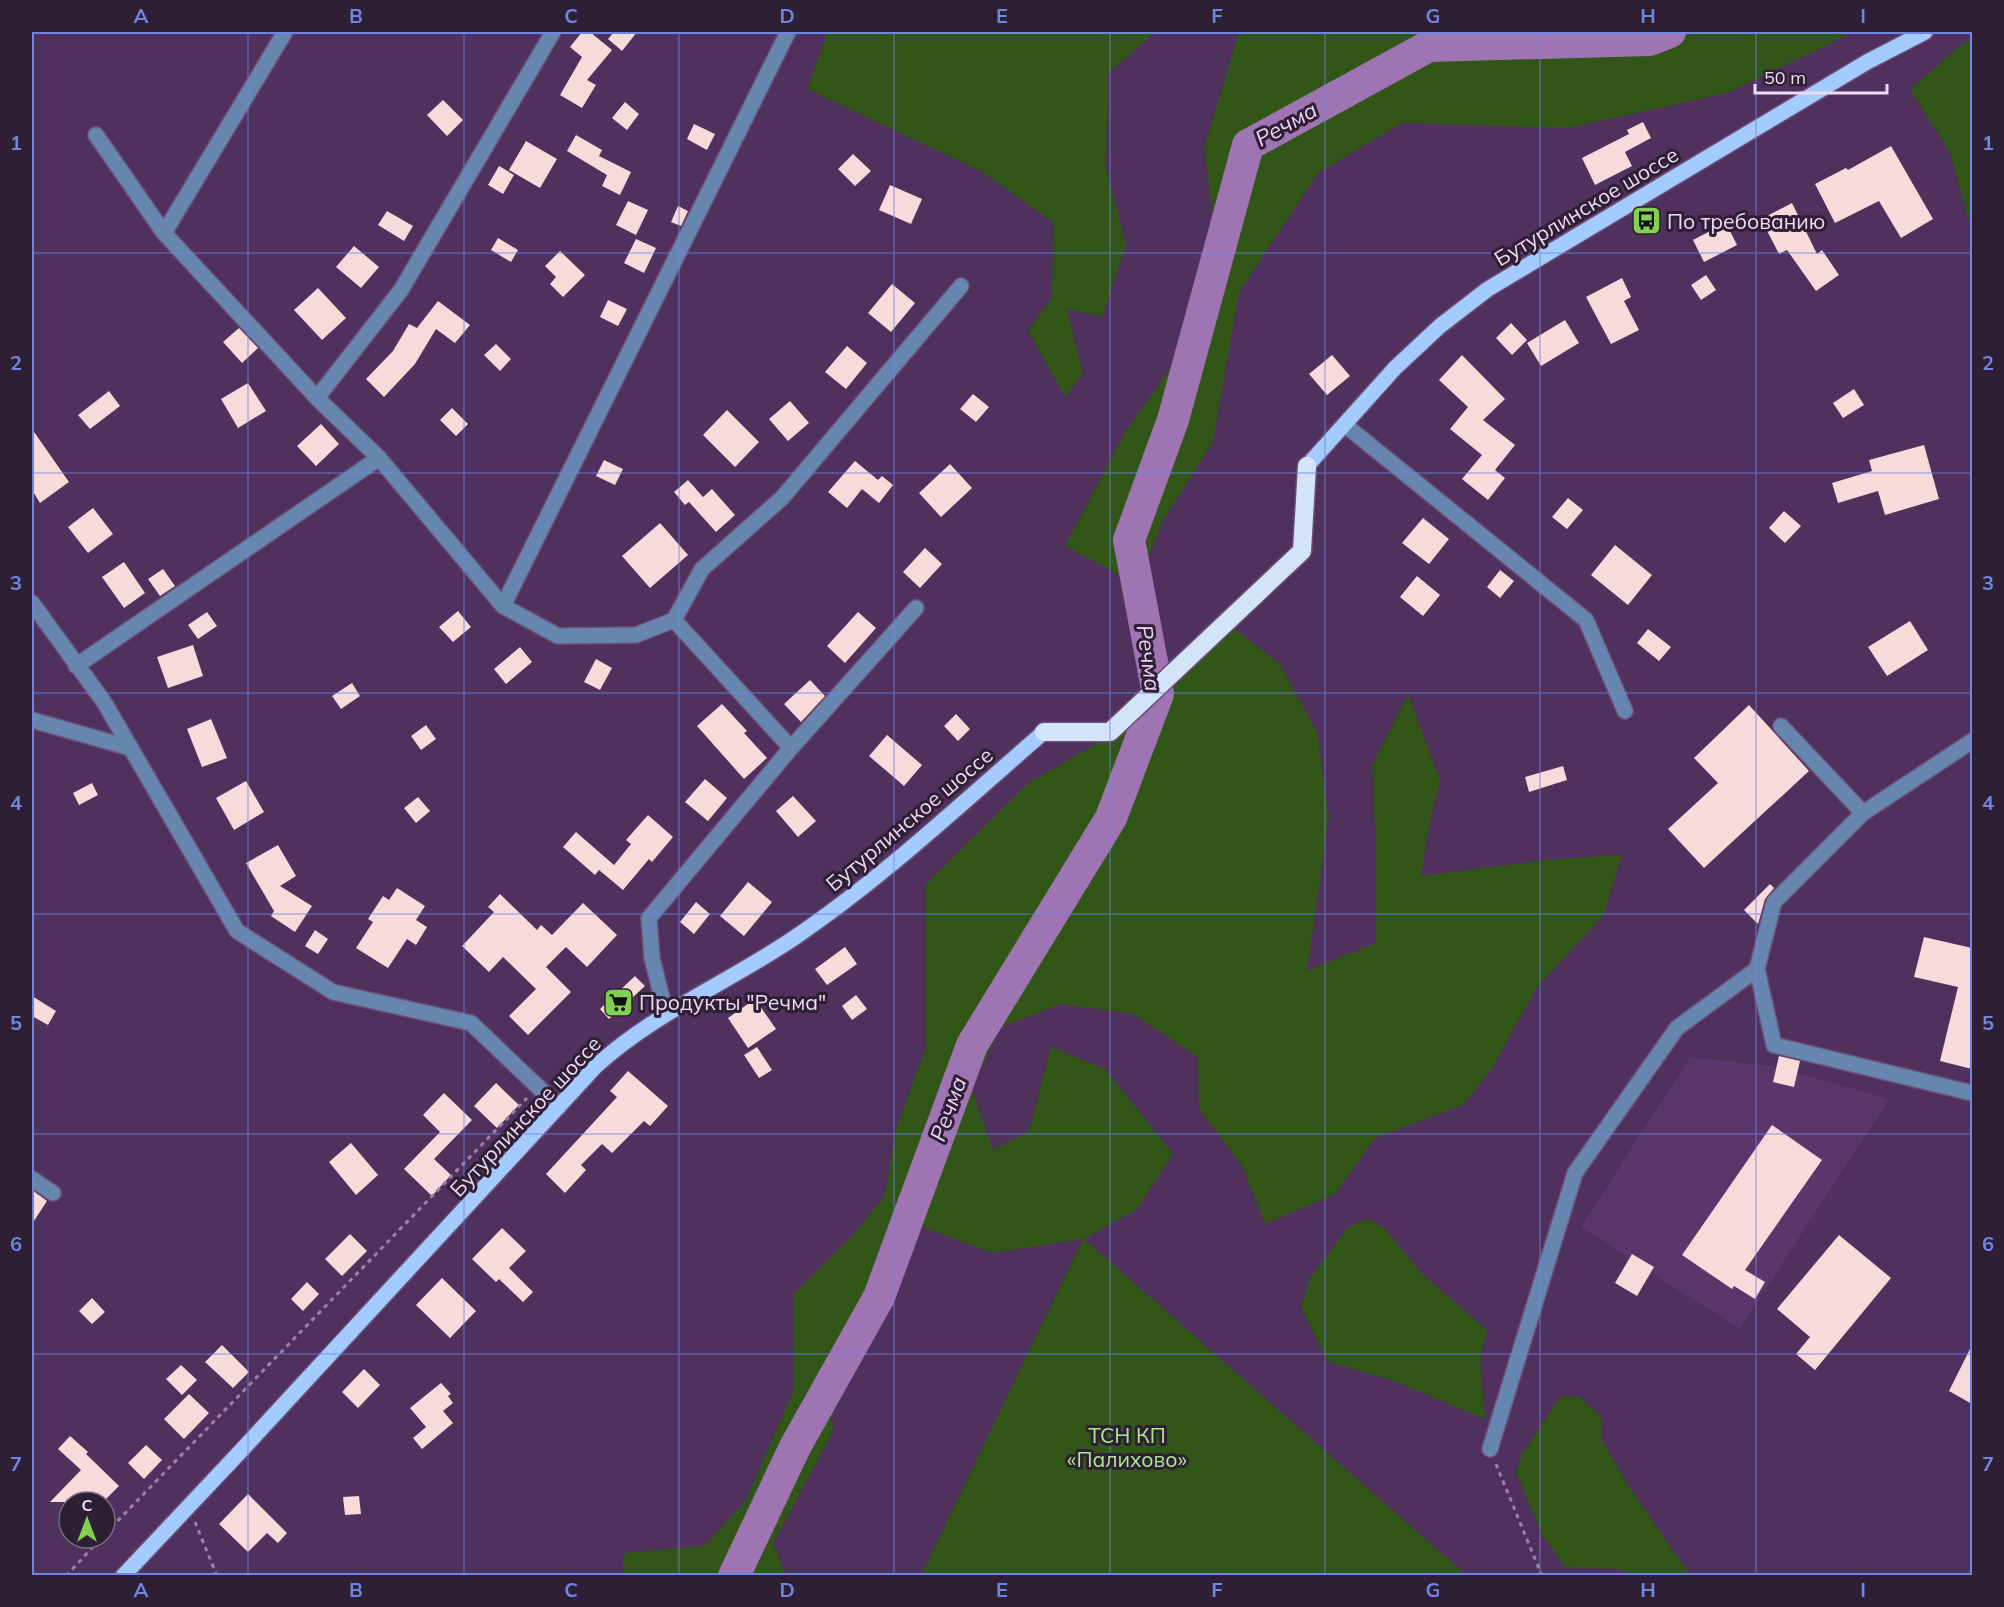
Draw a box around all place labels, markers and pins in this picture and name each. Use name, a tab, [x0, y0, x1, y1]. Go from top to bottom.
bus stop icon: По требованию	[1630, 205, 1662, 237]
place label: По требованию	[1667, 208, 1825, 234]
supermarket icon: Продукты "Речма"	[602, 986, 634, 1018]
place label: Продукты "Речма"	[639, 989, 826, 1015]

